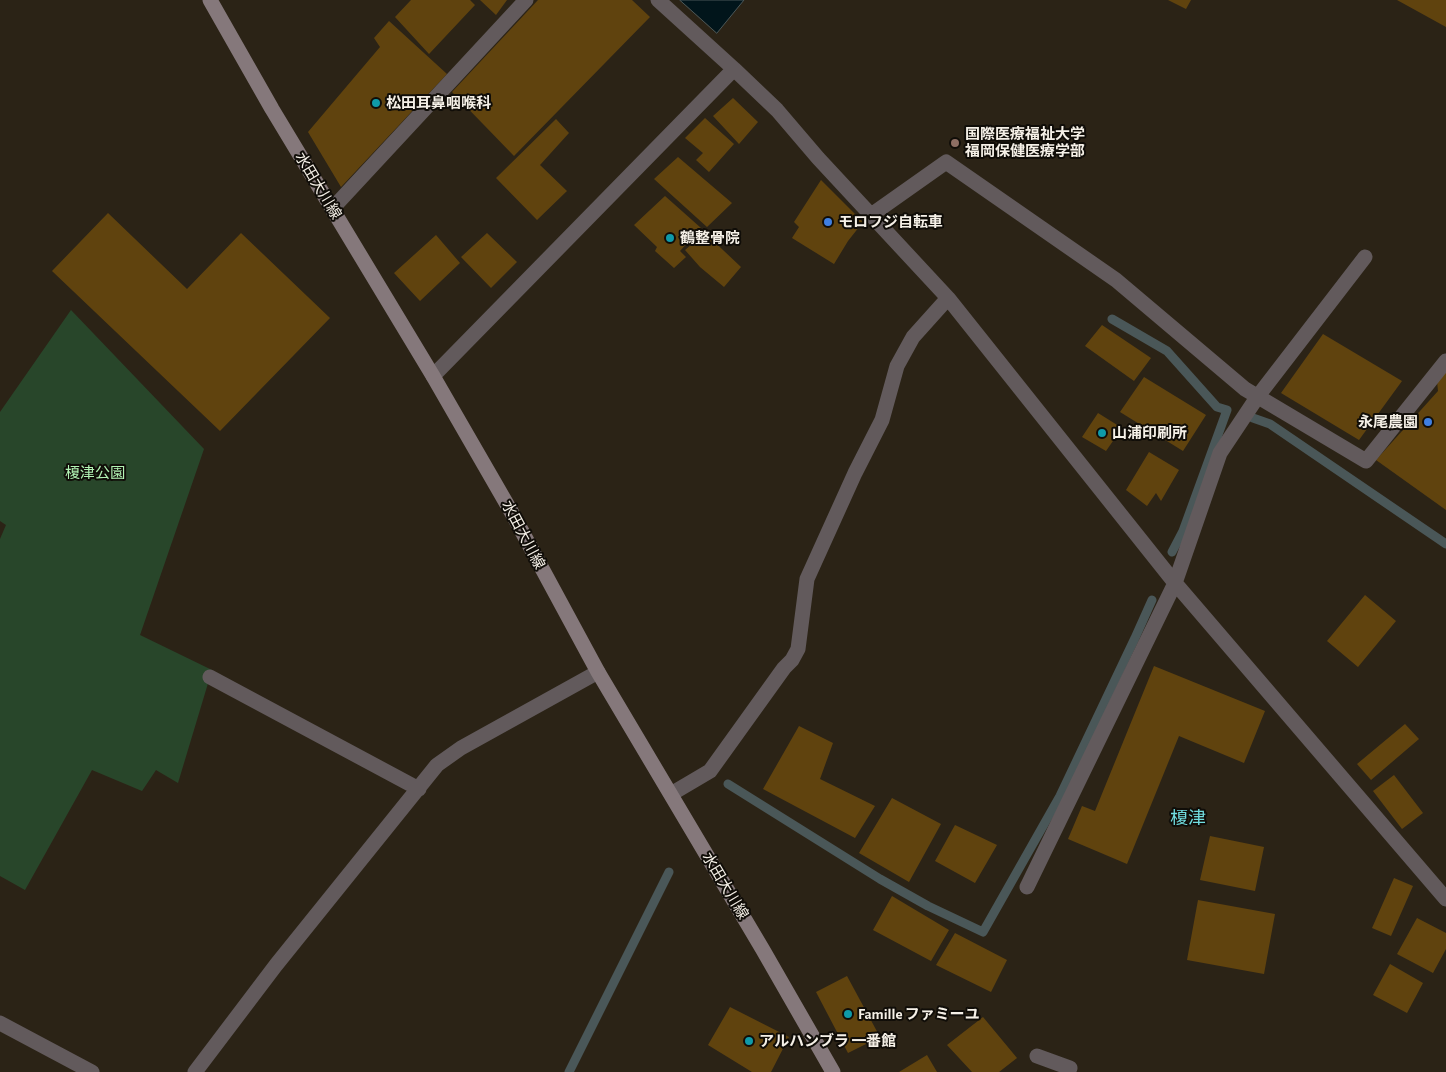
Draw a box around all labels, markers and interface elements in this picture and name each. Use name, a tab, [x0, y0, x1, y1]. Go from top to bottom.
place label: 松田耳鼻咽喉科	[386, 94, 491, 112]
marker: 松田耳鼻咽喉科	[370, 97, 382, 109]
place label: 国際医療福祉大学 福岡保健医療学部	[965, 125, 1085, 160]
marker: 国際医療福祉大学 福岡保健医療学部	[949, 137, 961, 149]
street label: 水田大川線	[291, 149, 345, 223]
place label: モロフジ自転車	[838, 213, 943, 231]
marker: モロフジ自転車	[822, 216, 834, 228]
place label: 鶴整骨院	[680, 229, 740, 247]
marker: 鶴整骨院	[664, 232, 676, 244]
place label: 永尾農園	[1358, 413, 1418, 431]
marker: 永尾農園	[1422, 416, 1434, 428]
place label: 山浦印刷所	[1112, 424, 1187, 442]
marker: 山浦印刷所	[1096, 427, 1108, 439]
park label: 榎津公園	[65, 464, 125, 482]
street label: 水田大川線	[497, 498, 549, 572]
district label: 榎津	[1170, 808, 1206, 830]
street label: 水田大川線	[698, 849, 752, 923]
place label: Famille ファミーユ	[858, 1005, 980, 1023]
marker: Famille ファミーユ	[842, 1008, 854, 1020]
place label: アルハンブラ 一番館	[759, 1032, 896, 1050]
marker: アルハンブラ 一番館	[743, 1035, 755, 1047]

